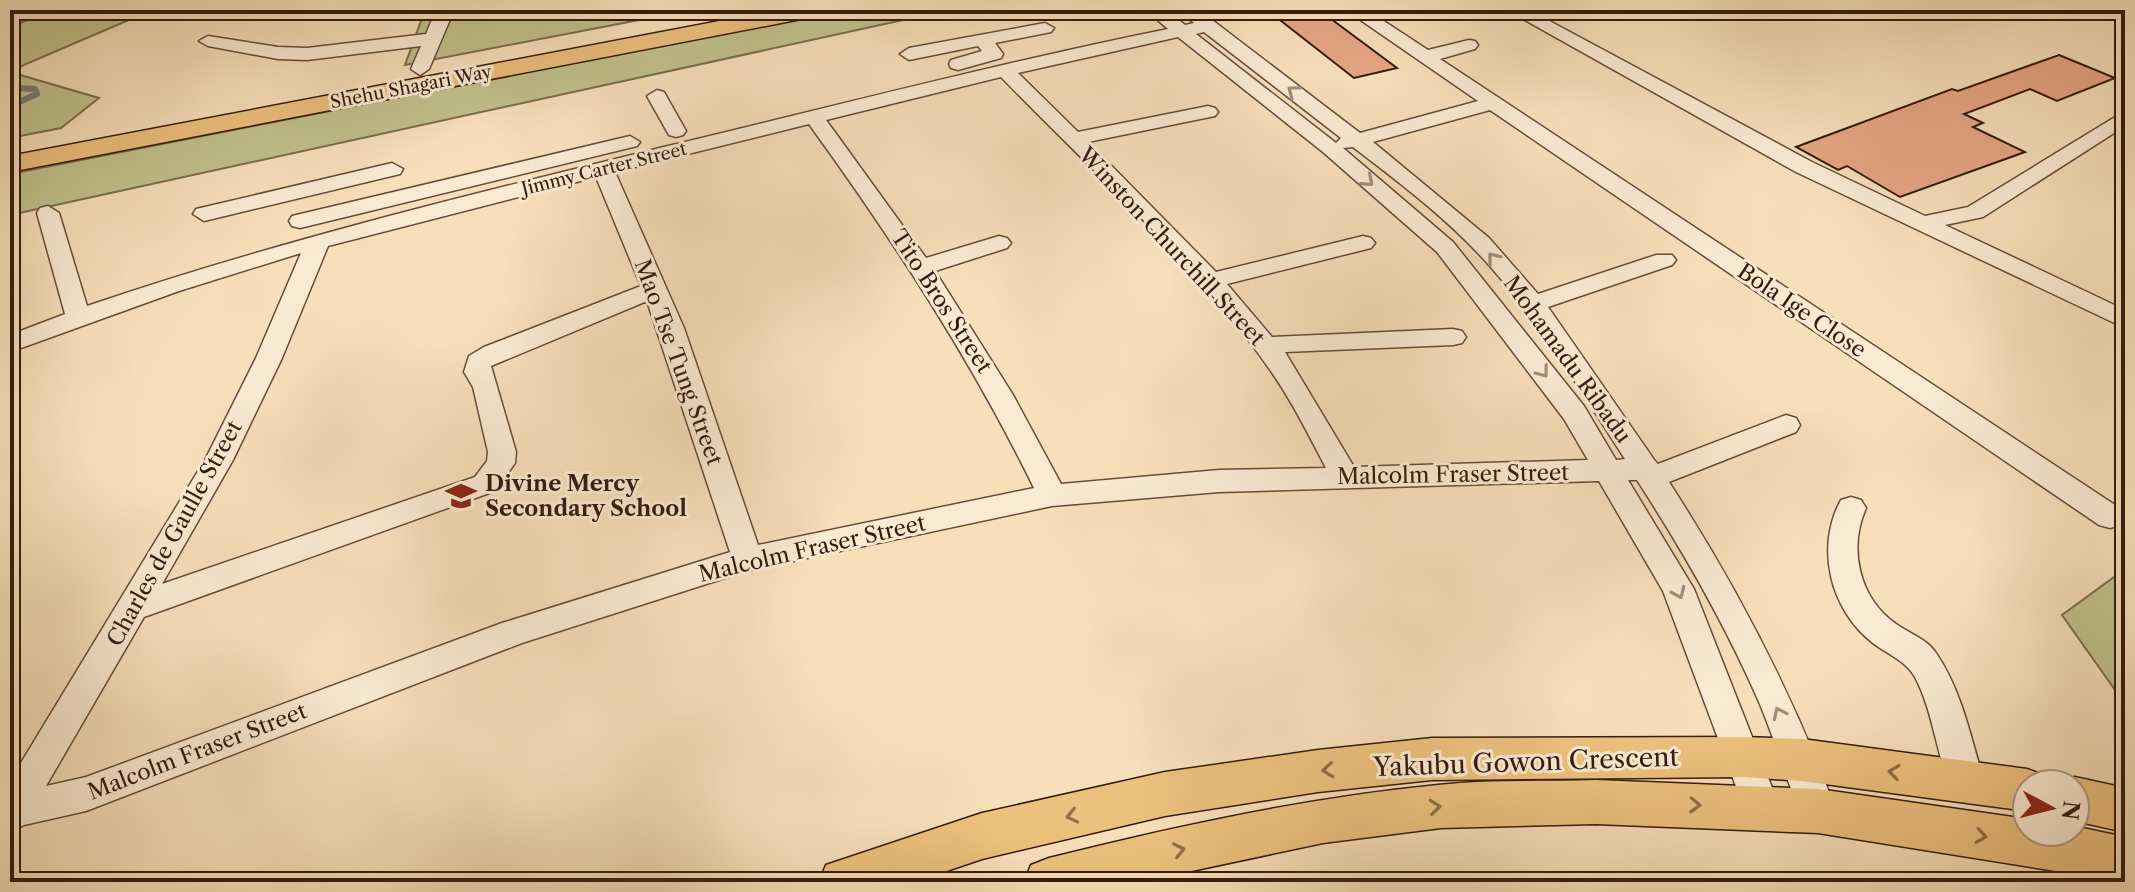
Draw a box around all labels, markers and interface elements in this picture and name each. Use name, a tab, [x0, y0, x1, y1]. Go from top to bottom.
street label: Shehu Shagari Way	[328, 60, 495, 113]
one-way arrow	[1288, 87, 1302, 101]
street label: Jimmy Carter Street	[516, 138, 690, 201]
street label: Winston Churchill Street	[1072, 141, 1271, 351]
one-way arrow	[1359, 171, 1374, 186]
street label: Tito Bros Street	[885, 225, 998, 378]
one-way arrow	[1488, 252, 1503, 267]
street label: Mao Tse Tung Street	[629, 255, 728, 469]
street label: Bola Ige Close	[1732, 258, 1871, 363]
street label: Mohamadu Ribadu	[1498, 270, 1637, 448]
one-way arrow	[1534, 363, 1548, 378]
street label: Charles de Gaulle Street	[101, 415, 248, 651]
street label: Malcolm Fraser Street	[1337, 459, 1569, 490]
place label: Divine Mercy Secondary School	[485, 470, 687, 522]
school or university icon: Divine Mercy Secondary School	[444, 479, 478, 513]
street label: Malcolm Fraser Street	[696, 509, 928, 588]
one-way arrow	[1669, 585, 1685, 600]
street label: Malcolm Fraser Street	[84, 697, 311, 806]
one-way arrow	[1773, 707, 1789, 721]
street label: Yakubu Gowon Crescent	[1372, 741, 1680, 783]
one-way arrow	[1321, 761, 1335, 778]
one-way arrow	[1887, 763, 1900, 780]
north arrow	[2011, 768, 2091, 848]
one-way arrow	[1689, 797, 1702, 814]
one-way arrow	[1429, 799, 1442, 816]
text: N	[2056, 799, 2085, 822]
one-way arrow	[1066, 806, 1079, 823]
one-way arrow	[1974, 827, 1988, 844]
one-way arrow	[1172, 842, 1186, 859]

